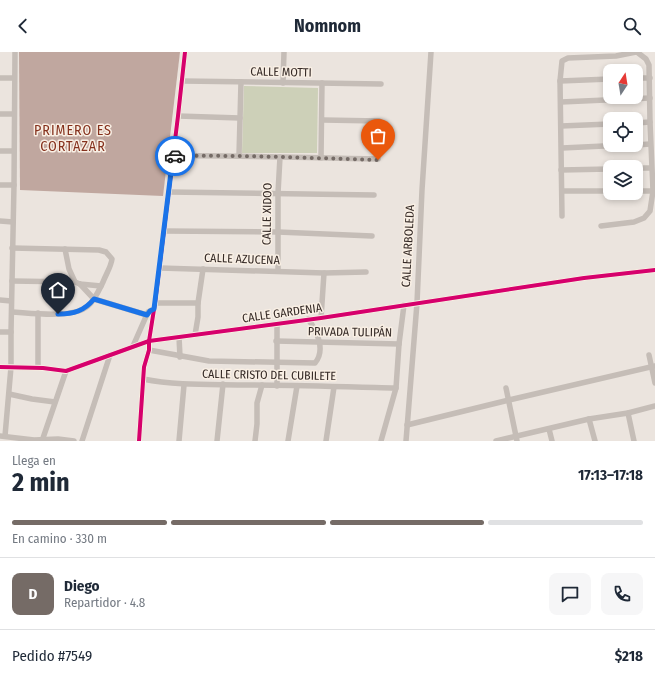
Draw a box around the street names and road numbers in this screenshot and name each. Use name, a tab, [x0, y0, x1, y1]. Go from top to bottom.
street label: CALLE MOTTI	[250, 64, 312, 80]
street label: CALLE XIDOO	[259, 183, 275, 245]
street label: CALLE ARBOLEDA	[399, 204, 417, 288]
street label: CALLE AZUCENA	[204, 251, 281, 267]
street label: CALLE GARDENIA	[241, 300, 324, 326]
street label: PRIVADA TULIPÁN	[308, 323, 392, 340]
street label: CALLE CRISTO DEL CUBILETE	[202, 367, 337, 383]

